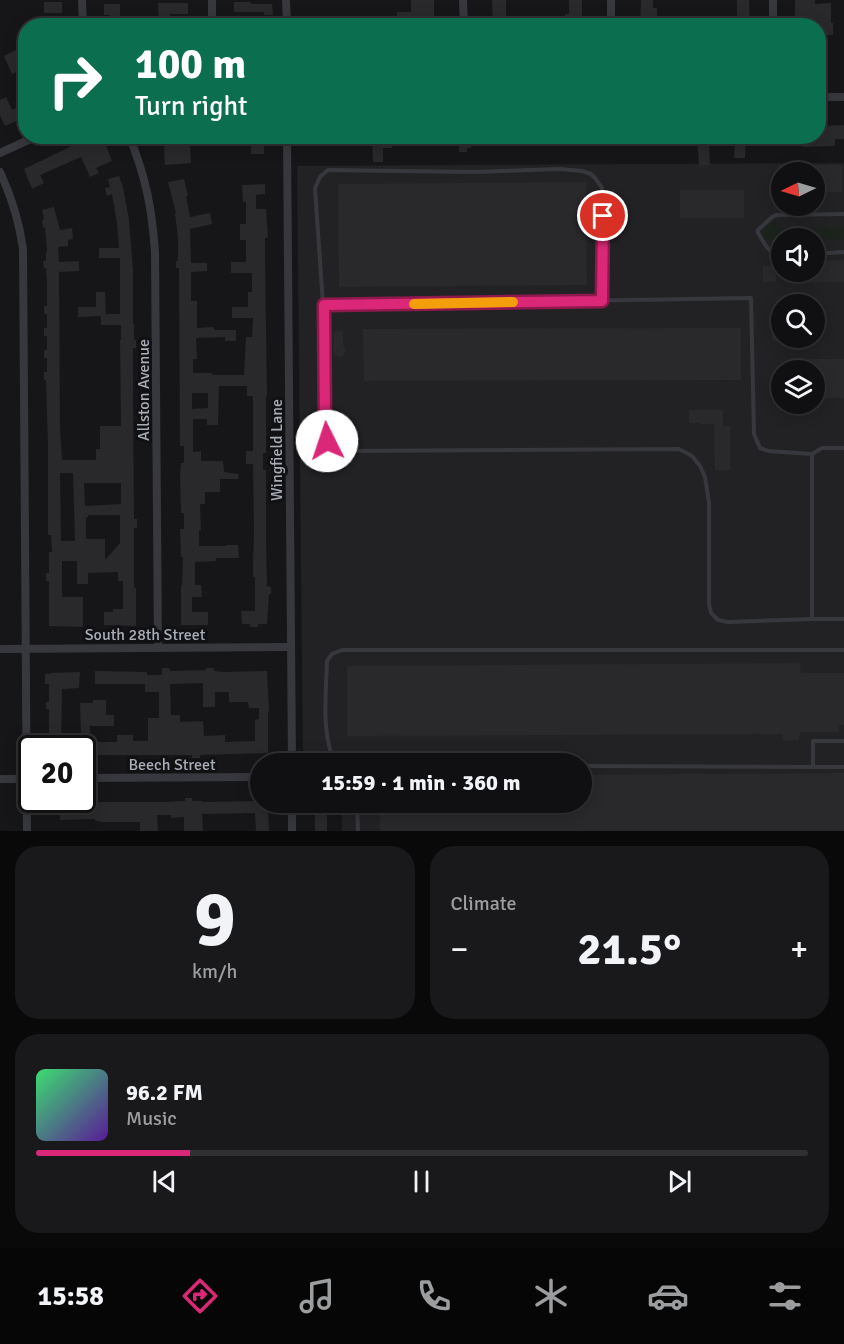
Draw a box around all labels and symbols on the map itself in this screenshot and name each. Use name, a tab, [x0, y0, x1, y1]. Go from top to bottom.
north arrow	[771, 162, 825, 216]
pin	[577, 190, 628, 241]
street label: Allston Avenue	[134, 339, 154, 441]
street label: Wingfield Lane	[267, 399, 287, 501]
position arrow	[295, 409, 359, 473]
street label: South 28th Street	[85, 625, 206, 645]
speed limit sign: 20	[18, 735, 96, 813]
street label: Beech Street	[128, 755, 216, 775]

